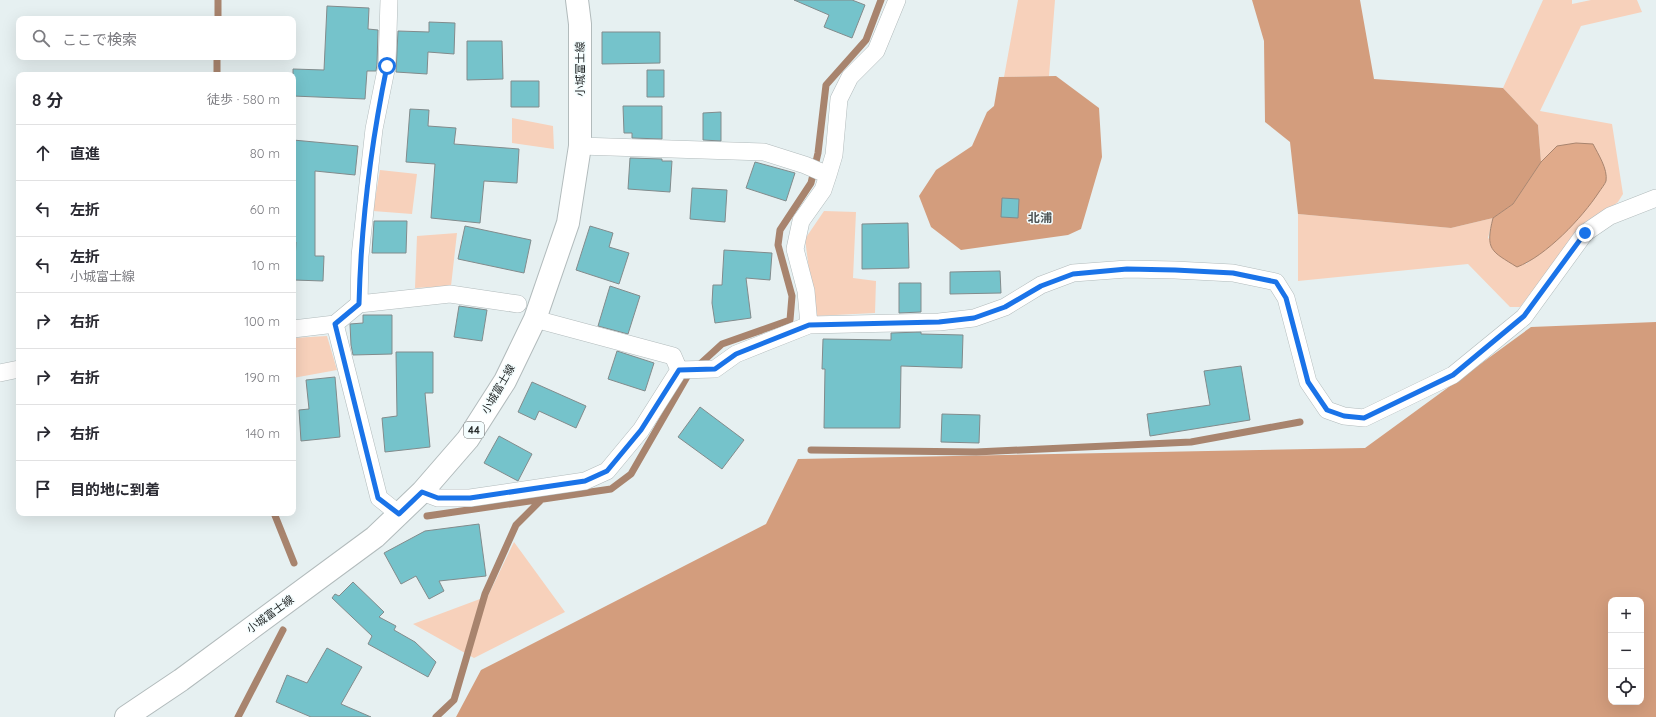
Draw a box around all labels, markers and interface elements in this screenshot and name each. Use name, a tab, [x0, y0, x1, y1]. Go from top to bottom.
search box	[16, 16, 296, 60]
icon: search	[30, 27, 52, 49]
text: ここで検索	[62, 30, 137, 49]
street label: 小城富士線	[573, 42, 587, 97]
route start	[378, 57, 396, 75]
text: 8 分	[32, 89, 63, 110]
text: 徒歩 · 580 m	[207, 91, 280, 107]
icon: ahead	[32, 142, 54, 164]
text: 直進	[70, 144, 100, 163]
text: 80 m	[250, 145, 280, 161]
icon: left	[32, 198, 54, 220]
text: 左折	[70, 200, 100, 219]
text: 60 m	[250, 201, 280, 217]
district label: 北浦	[1028, 210, 1052, 225]
route end	[1576, 224, 1594, 242]
text: 左折	[70, 247, 100, 266]
icon: left	[32, 254, 54, 276]
text: 10 m	[252, 257, 280, 273]
text: 小城富士線	[70, 268, 135, 284]
icon: right	[32, 310, 54, 332]
text: 右折	[70, 312, 100, 331]
text: 100 m	[244, 313, 280, 329]
street label: 小城富士線	[478, 362, 518, 416]
icon: right	[32, 366, 54, 388]
text: 右折	[70, 368, 100, 387]
text: 190 m	[245, 369, 280, 385]
icon: right	[32, 422, 54, 444]
road number: 44	[464, 422, 484, 438]
text: 右折	[70, 424, 100, 443]
text: 140 m	[245, 425, 280, 441]
icon: arrive	[32, 478, 54, 500]
text: 目的地に到着	[70, 480, 160, 499]
street label: 小城富士線	[244, 592, 296, 636]
map controls	[1608, 597, 1644, 705]
button: +	[1608, 597, 1644, 633]
button: −	[1608, 633, 1644, 669]
button: locate	[1608, 669, 1644, 705]

